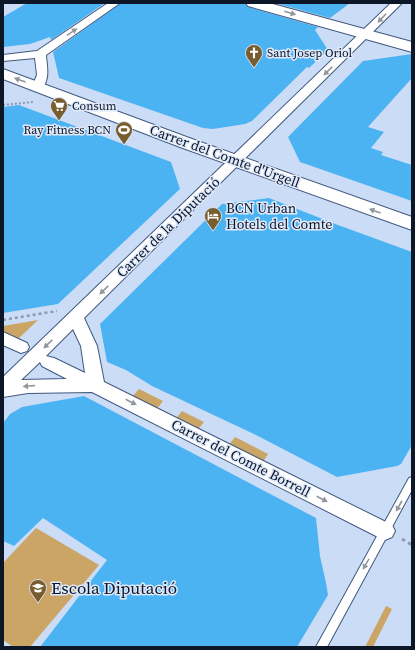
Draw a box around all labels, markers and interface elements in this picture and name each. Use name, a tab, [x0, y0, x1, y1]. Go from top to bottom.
one-way arrow	[284, 11, 297, 17]
one-way arrow	[377, 13, 386, 24]
one-way arrow	[67, 28, 78, 36]
church icon: Sant Josep Oriol	[244, 43, 264, 68]
place label: Sant Josep Oriol	[267, 45, 353, 61]
one-way arrow	[323, 67, 333, 76]
one-way arrow	[14, 77, 26, 83]
supermarket icon: Consum	[49, 96, 69, 121]
place label: Consum	[72, 98, 117, 114]
sports icon: Ray Fitness BCN	[114, 120, 134, 145]
street label: Carrer del Comte d'Urgell	[147, 120, 303, 192]
place label: Ray Fitness BCN	[24, 122, 111, 138]
street label: Carrer de la Diputació	[112, 172, 225, 282]
place label: BCN Urban Hotels del Comte	[226, 198, 332, 234]
hotel icon: BCN Urban Hotels del Comte	[203, 206, 223, 231]
one-way arrow	[369, 207, 381, 213]
one-way arrow	[99, 285, 109, 295]
one-way arrow	[43, 339, 53, 349]
one-way arrow	[23, 383, 35, 389]
one-way arrow	[125, 399, 137, 405]
street label: Carrer del Comte Borrell	[168, 414, 314, 502]
one-way arrow	[316, 495, 328, 502]
one-way arrow	[395, 500, 402, 512]
one-way arrow	[362, 559, 369, 570]
place label: Escola Diputació	[51, 576, 177, 600]
school or university icon: Escola Diputació	[28, 578, 48, 603]

